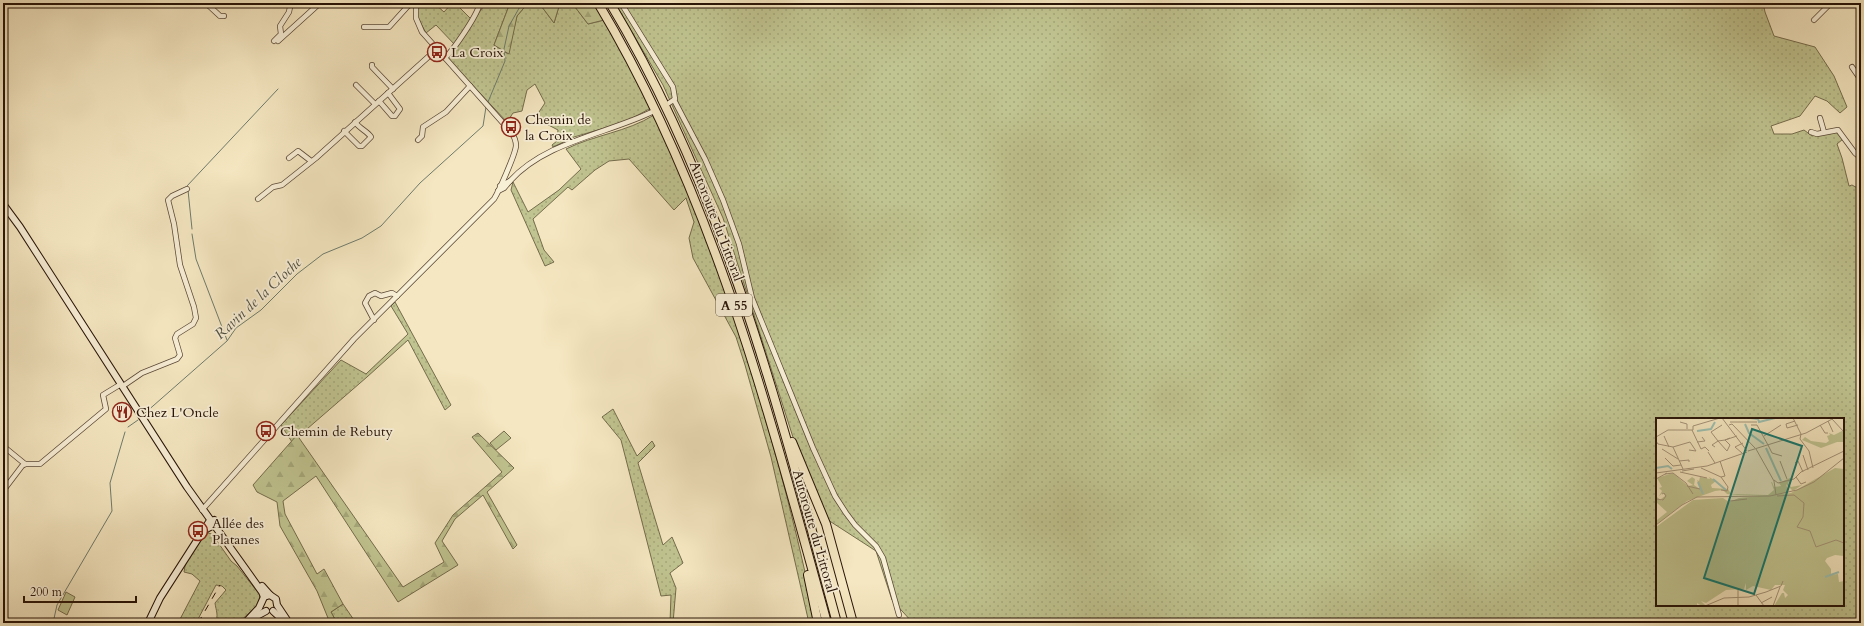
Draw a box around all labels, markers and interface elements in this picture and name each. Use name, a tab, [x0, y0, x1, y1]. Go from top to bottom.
bus stop icon: La Croix	[426, 41, 448, 63]
place label: La Croix	[451, 43, 504, 62]
place label: Chemin de la Croix	[525, 110, 591, 145]
bus stop icon: Chemin de la Croix	[500, 116, 522, 138]
street label: Autoroute du Littoral	[685, 159, 748, 284]
water label: Ravin de la Cloche	[210, 252, 306, 344]
road number: A 55	[716, 294, 752, 316]
restaurant icon: Chez L'Oncle	[111, 401, 133, 423]
place label: Chez L'Oncle	[136, 403, 219, 422]
inset map	[1656, 418, 1844, 606]
bus stop icon: Chemin de Rebuty	[255, 420, 277, 442]
place label: Chemin de Rebuty	[280, 422, 393, 441]
street label: Autoroute du Littoral	[788, 467, 841, 595]
place label: Allée des Platanes	[212, 514, 264, 549]
bus stop icon: Allée des Platanes	[187, 520, 209, 542]
scale bar	[24, 578, 136, 604]
text: 200 m	[30, 584, 63, 600]

